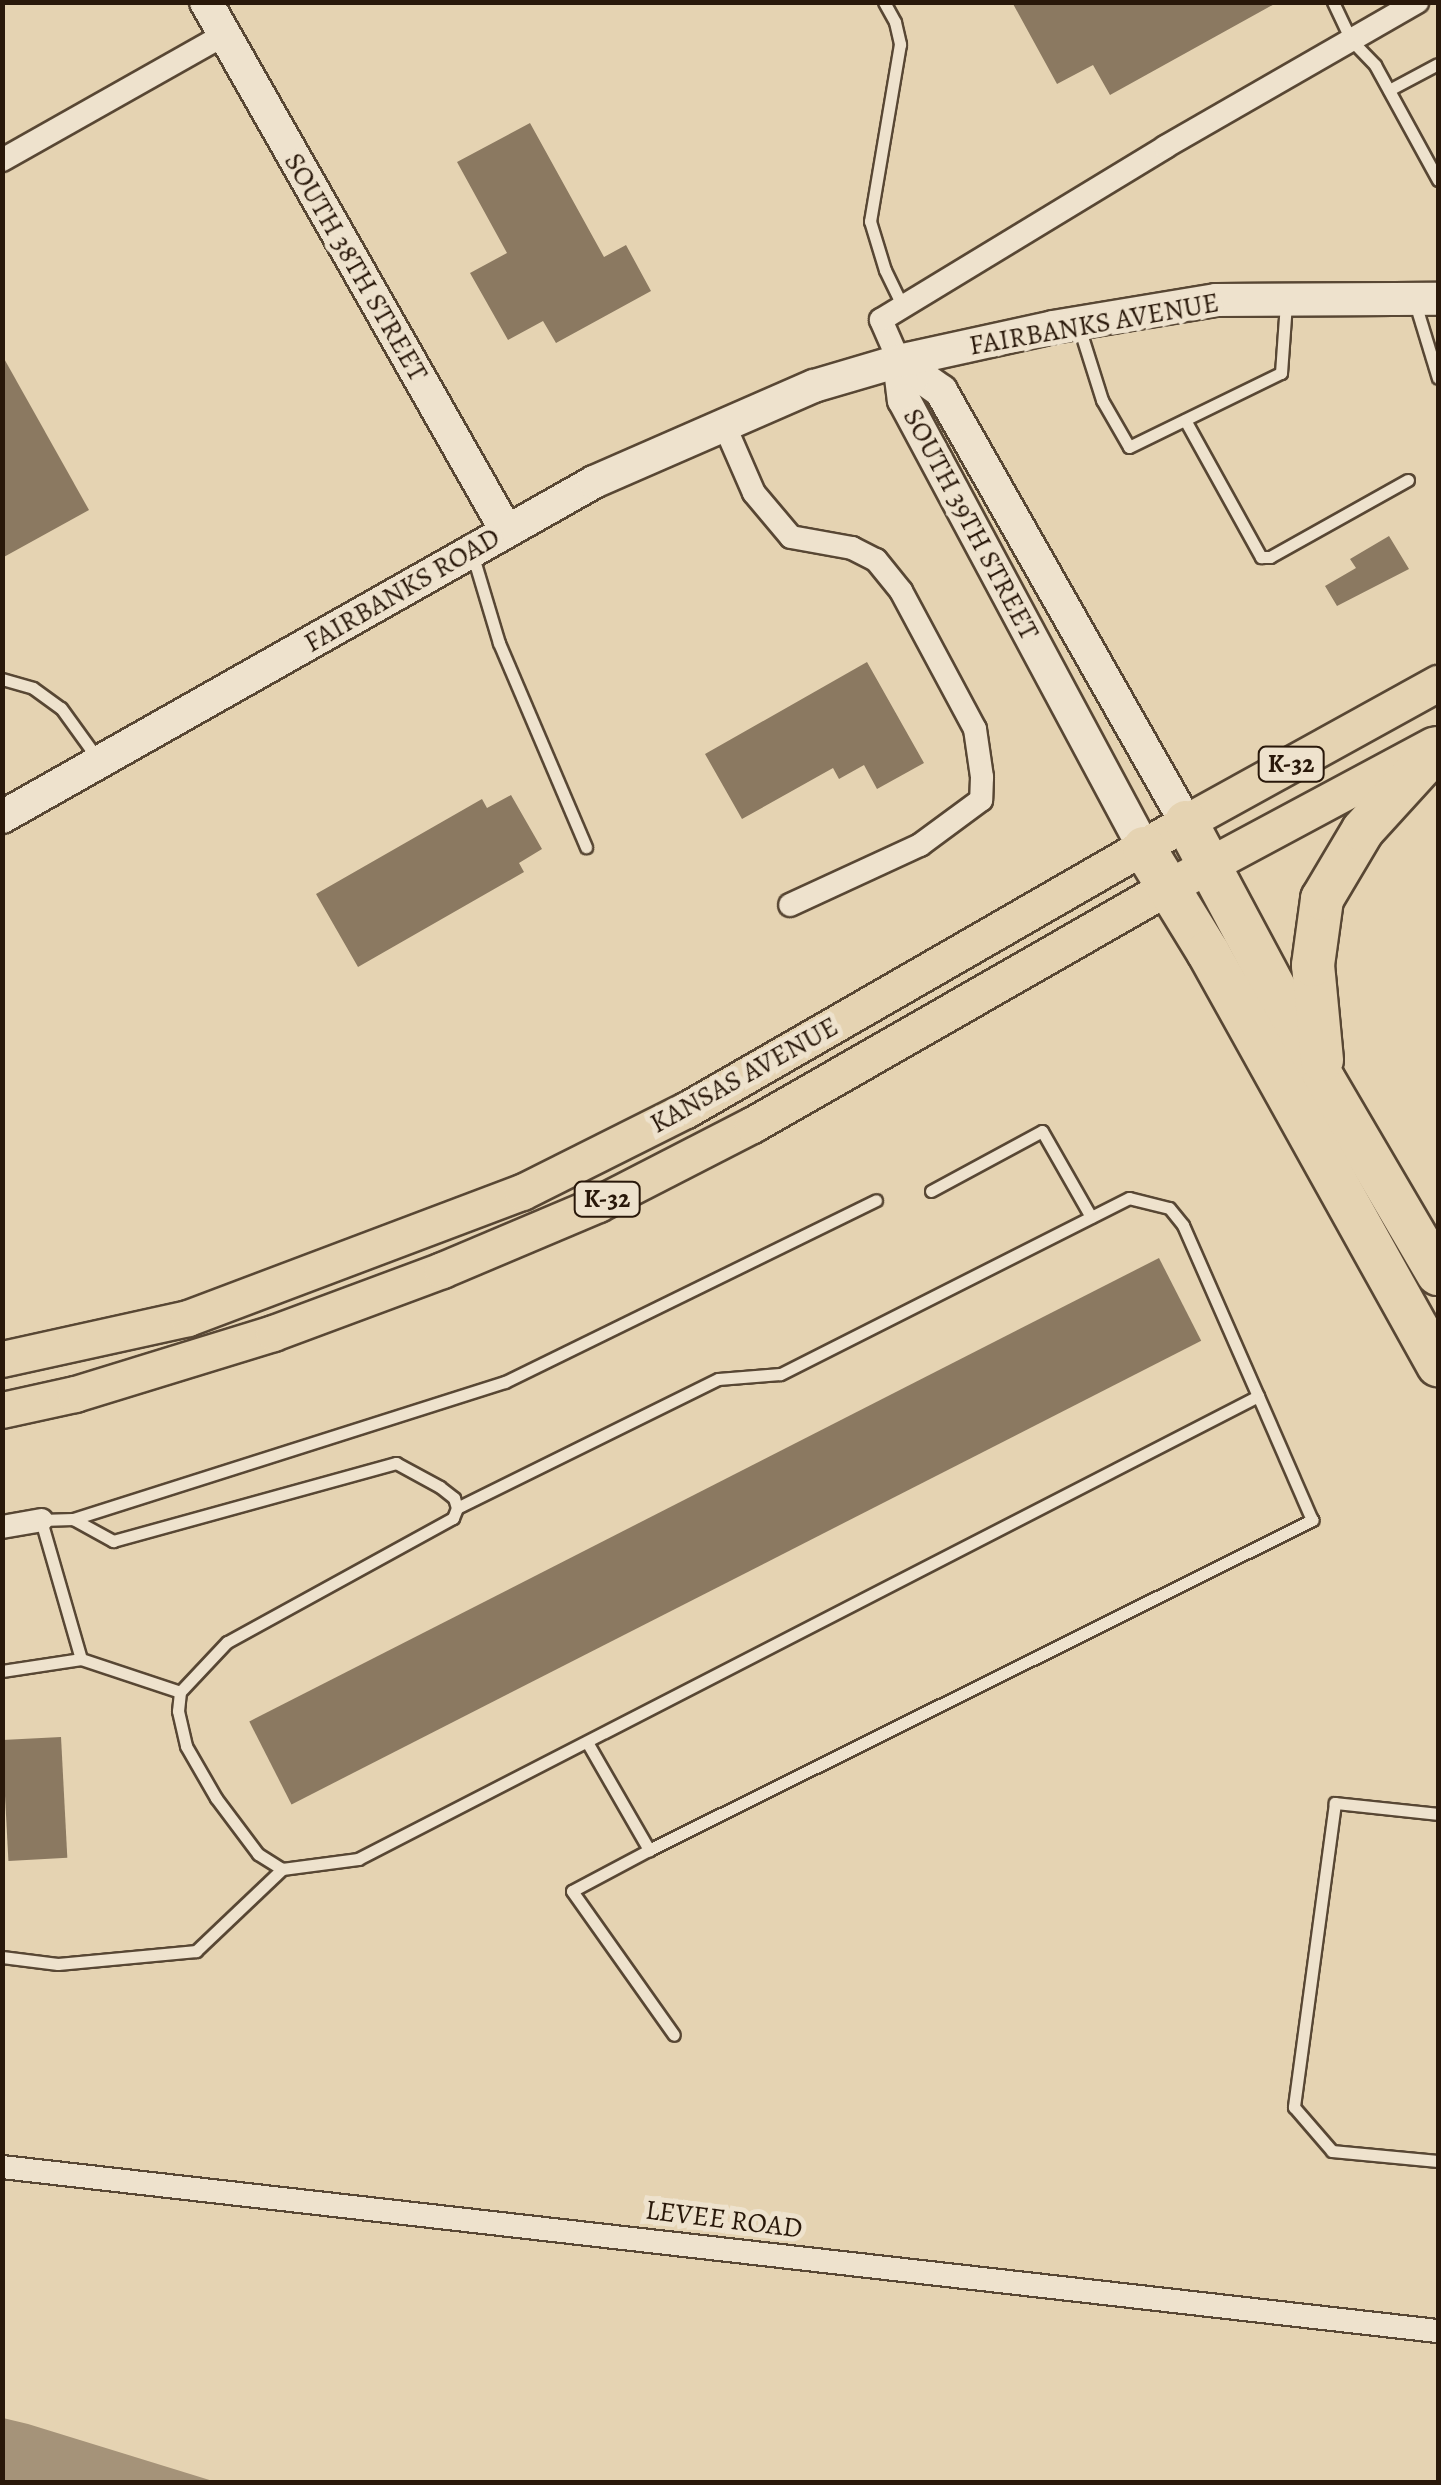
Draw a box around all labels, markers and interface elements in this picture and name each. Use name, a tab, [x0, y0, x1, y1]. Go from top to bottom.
street label: SOUTH 38TH STREET	[277, 147, 435, 387]
street label: FAIRBANKS AVENUE	[966, 285, 1222, 363]
street label: SOUTH 39TH STREET	[896, 403, 1046, 645]
street label: FAIRBANKS ROAD	[298, 520, 506, 660]
road number: K-32	[1256, 744, 1326, 784]
street label: KANSAS AVENUE	[644, 1009, 844, 1141]
road number: K-32	[572, 1179, 642, 1219]
street label: LEVEE ROAD	[644, 2193, 804, 2245]

